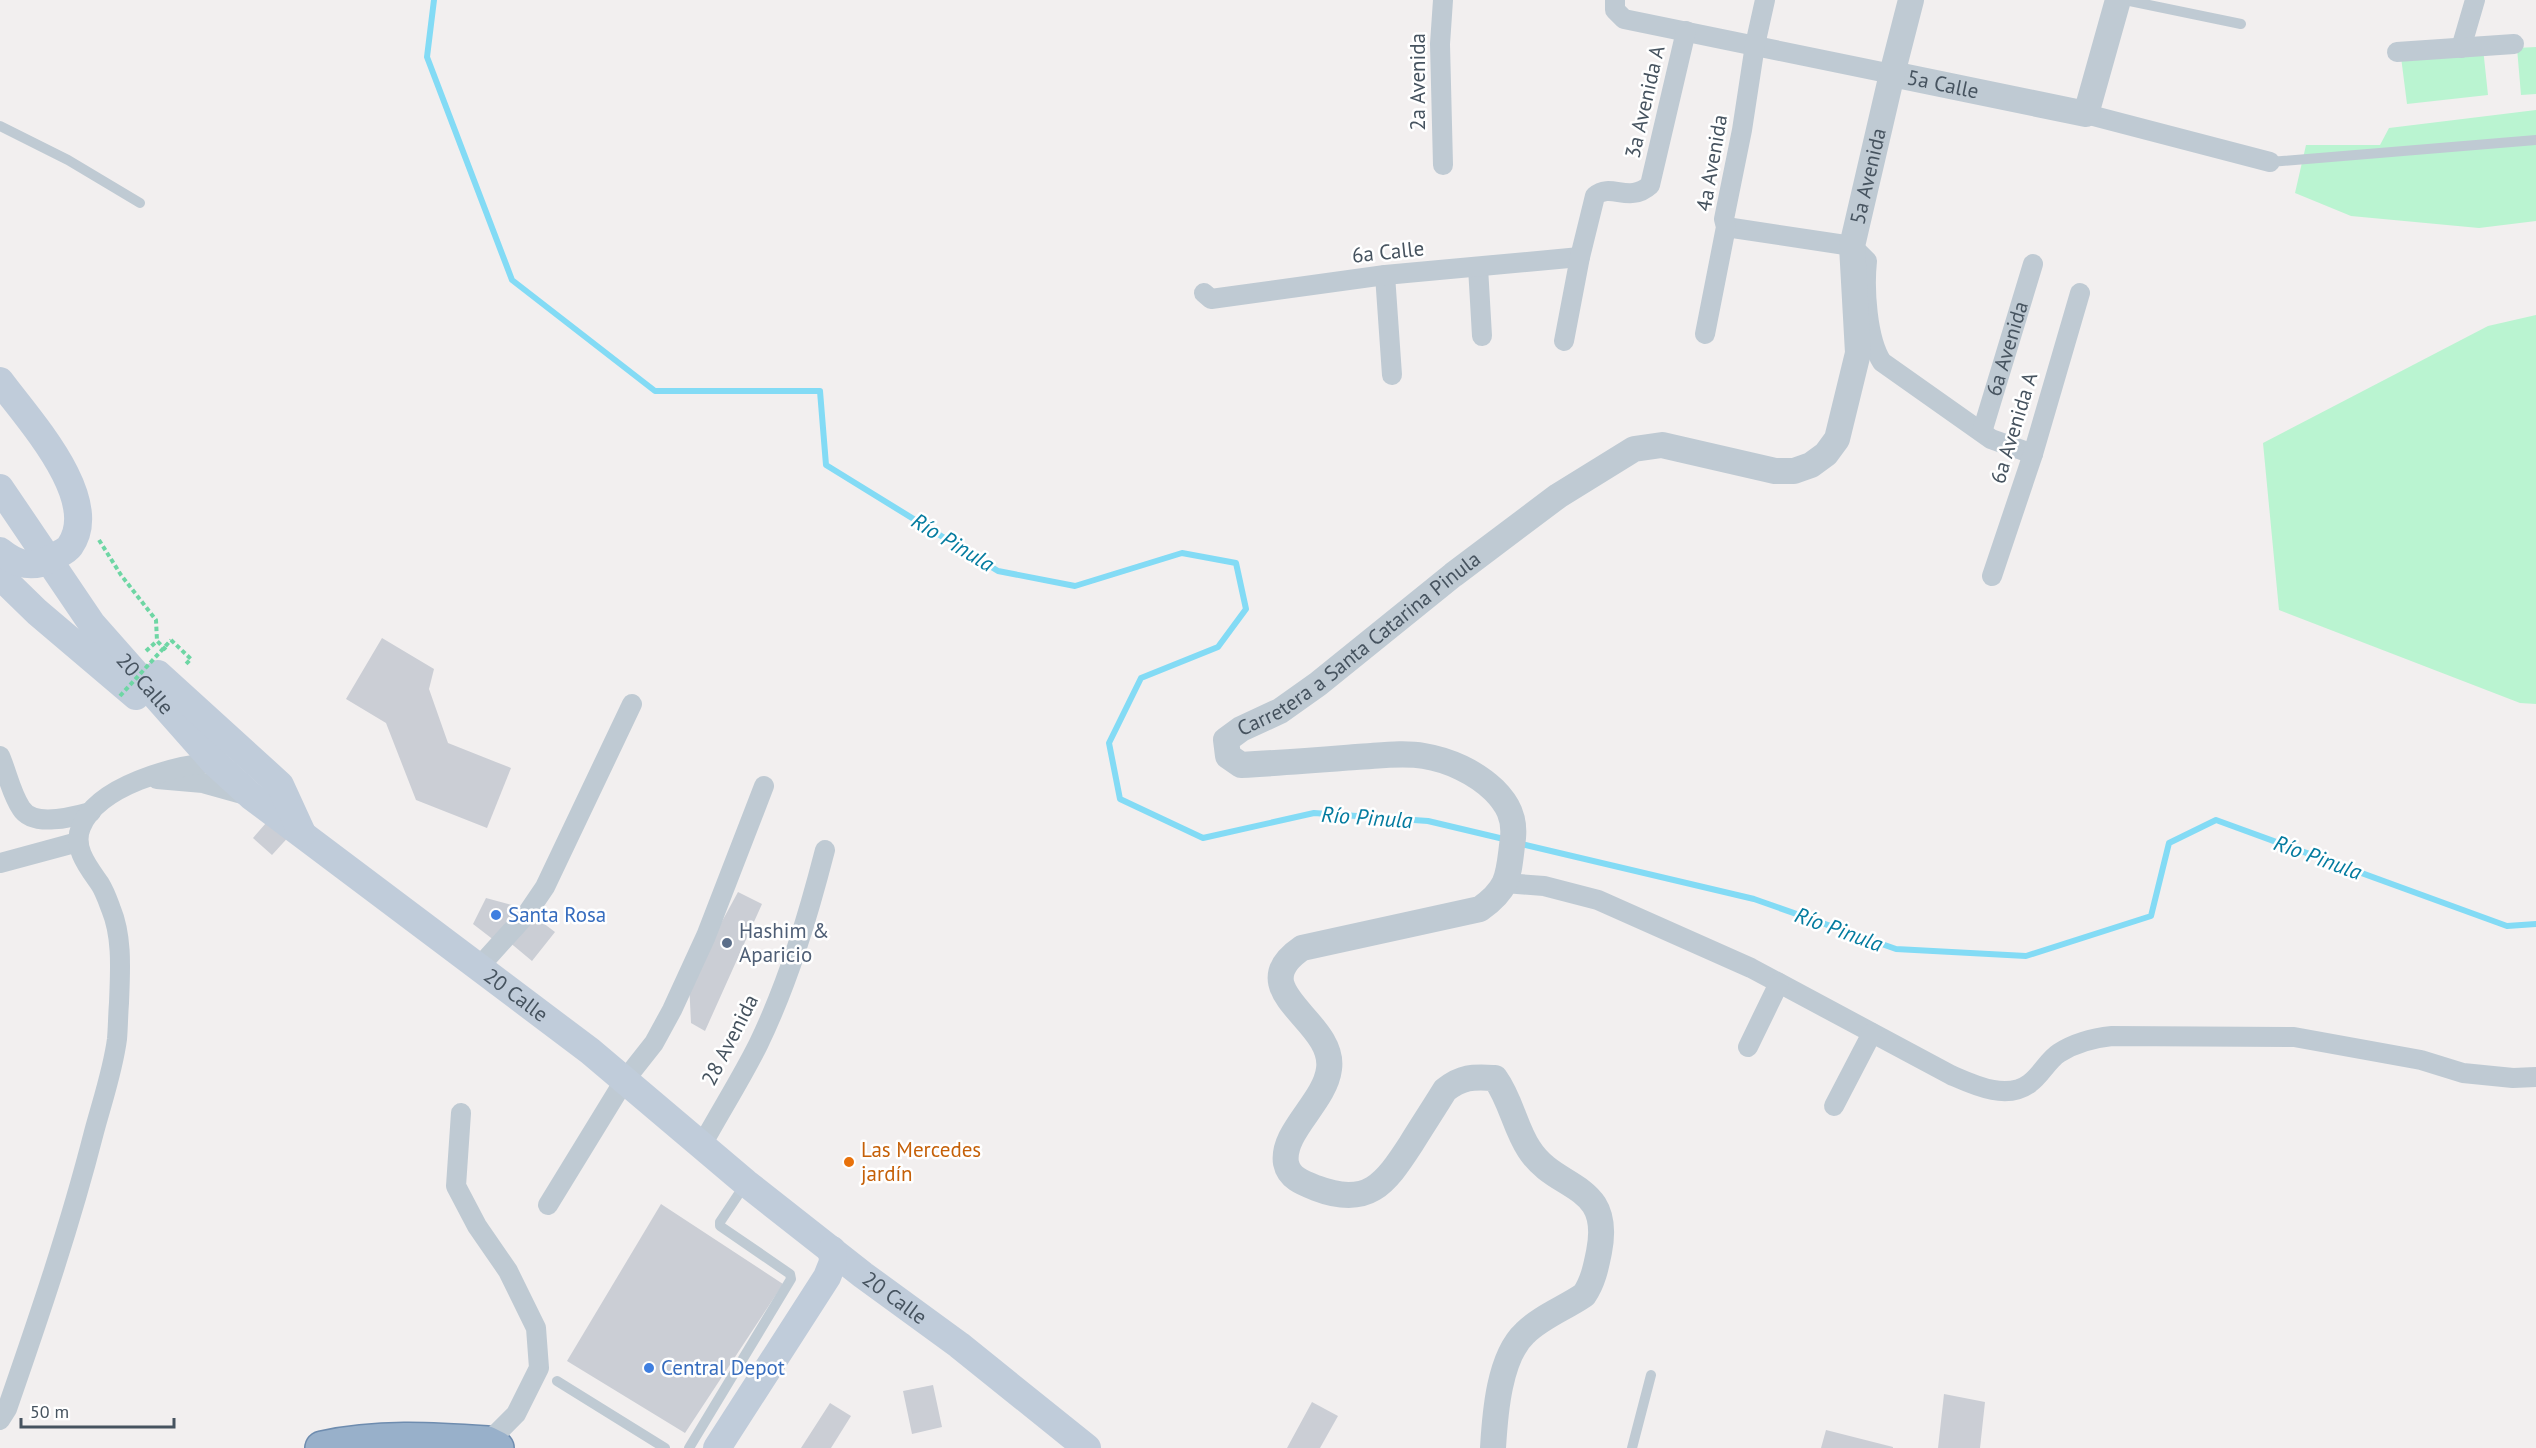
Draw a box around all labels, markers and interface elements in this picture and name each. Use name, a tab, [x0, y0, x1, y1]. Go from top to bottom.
street label: 2a Avenida	[1404, 33, 1431, 131]
street label: 3a Avenida A	[1618, 42, 1671, 161]
street label: 5a Calle	[1905, 63, 1981, 105]
street label: 4a Avenida	[1690, 112, 1733, 213]
street label: 5a Avenida	[1844, 125, 1892, 227]
street label: 6a Calle	[1351, 234, 1425, 269]
street label: 6a Avenida	[1980, 298, 2034, 399]
street label: 6a Avenida A	[1984, 368, 2043, 487]
water label: Río Pinula	[907, 506, 1000, 578]
street label: Carretera a Santa Catarina Pinula	[1233, 545, 1486, 742]
street label: 20 Calle	[111, 647, 180, 720]
water label: Río Pinula	[1320, 800, 1414, 834]
water label: Río Pinula	[2270, 828, 2366, 886]
water label: Río Pinula	[1791, 900, 1887, 958]
place label: Santa Rosa	[508, 901, 606, 928]
marker: Santa Rosa	[489, 908, 503, 922]
place label: Hashim & Aparicio	[739, 917, 829, 968]
marker: Hashim & Aparicio	[720, 936, 734, 950]
street label: 20 Calle	[479, 962, 554, 1028]
street label: 28 Avenida	[695, 990, 764, 1090]
place label: Las Mercedes jardín	[861, 1136, 981, 1187]
marker: Las Mercedes jardín	[842, 1155, 856, 1169]
street label: 20 Calle	[857, 1265, 932, 1330]
place label: Central Depot	[661, 1354, 785, 1381]
marker: Central Depot	[642, 1361, 656, 1375]
scale bar	[21, 1391, 174, 1429]
text: 50 m	[30, 1400, 69, 1423]

